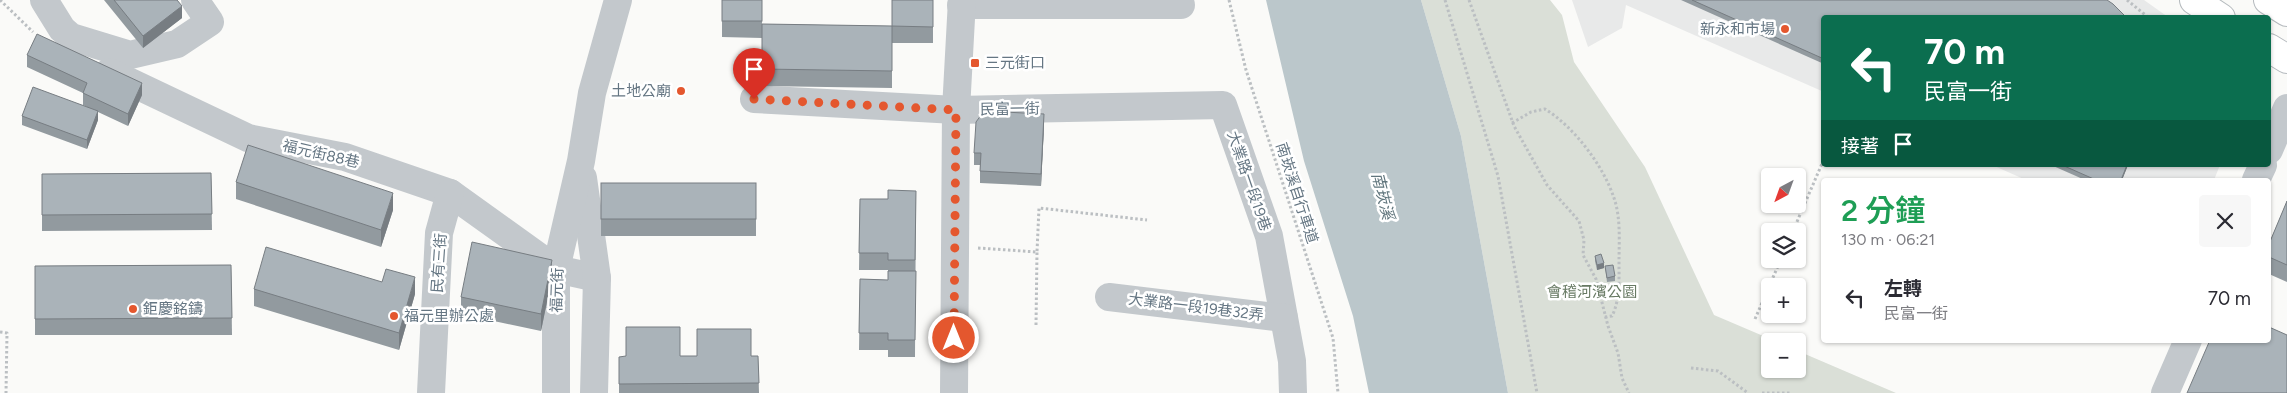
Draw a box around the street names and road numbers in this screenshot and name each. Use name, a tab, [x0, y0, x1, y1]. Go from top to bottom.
street label: 民富一街	[980, 99, 1040, 119]
street label: 大業路一段19巷	[1223, 129, 1275, 233]
street label: 福元街88巷	[281, 136, 361, 172]
street label: 南崁溪自行車道	[1272, 140, 1322, 246]
street label: 民有三街	[428, 232, 450, 294]
street label: 福元街	[547, 267, 567, 313]
street label: 大業路一段19巷32弄	[1127, 290, 1265, 324]

